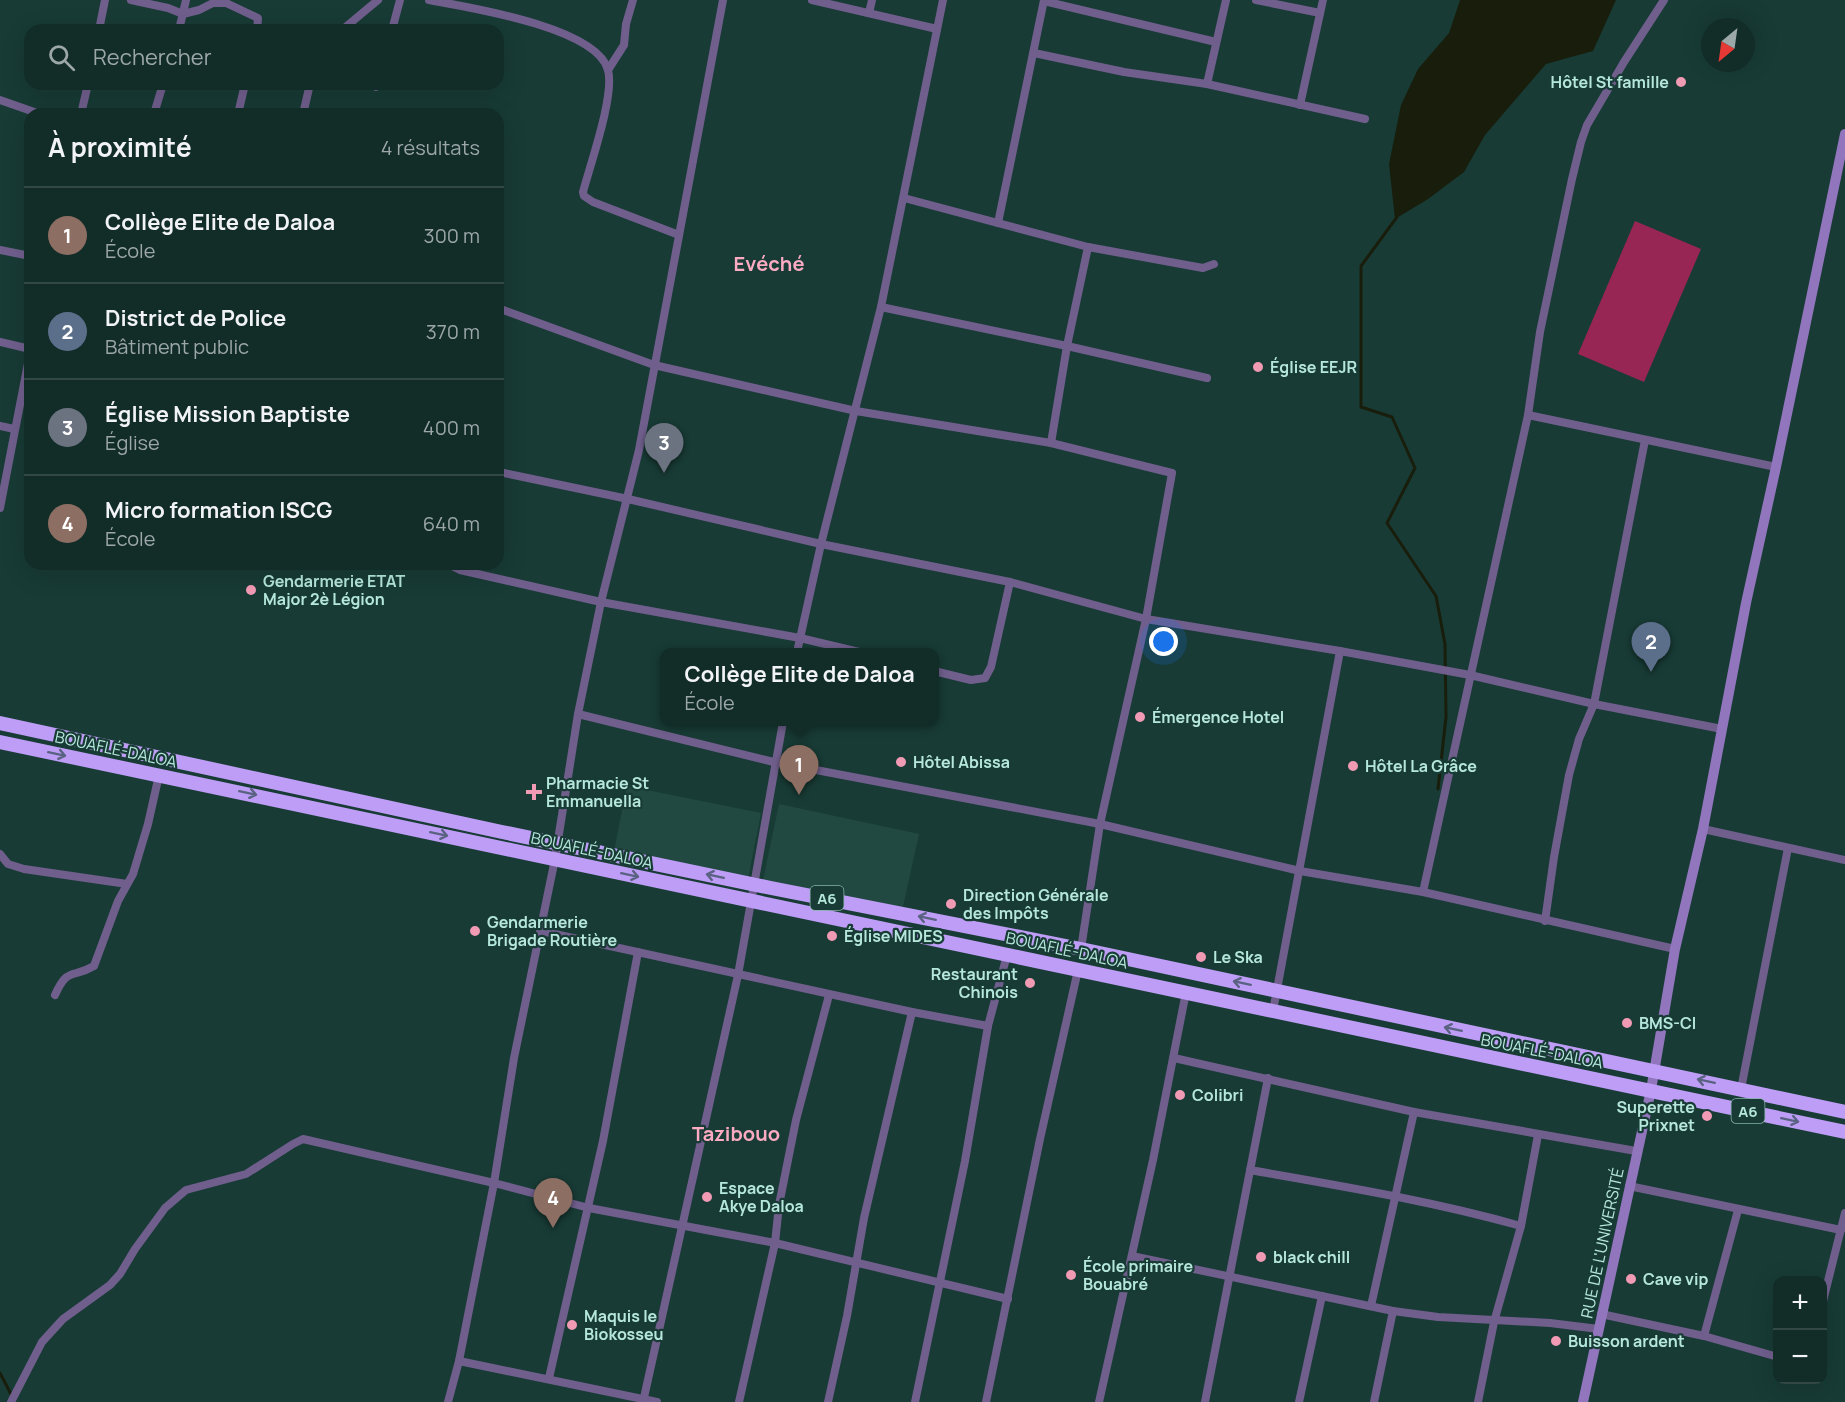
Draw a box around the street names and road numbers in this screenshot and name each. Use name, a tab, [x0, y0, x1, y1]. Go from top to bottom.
street label: BOUAFLÉ-DALOA	[53, 725, 179, 773]
street label: BOUAFLÉ-DALOA	[529, 826, 655, 874]
road number: A6	[810, 886, 844, 910]
street label: BOUAFLÉ-DALOA	[1004, 926, 1130, 974]
street label: BOUAFLÉ-DALOA	[1479, 1028, 1605, 1074]
road number: A6	[1732, 1099, 1764, 1123]
street label: RUE DE L'UNIVERSITÉ	[1575, 1166, 1629, 1320]

